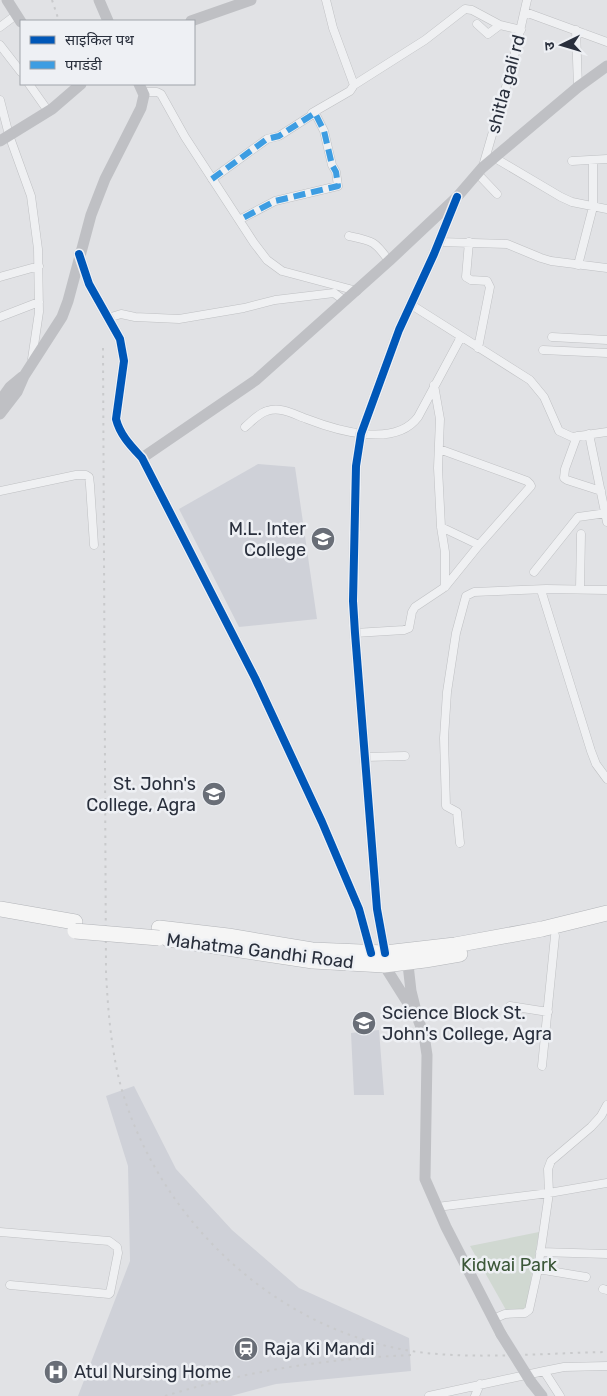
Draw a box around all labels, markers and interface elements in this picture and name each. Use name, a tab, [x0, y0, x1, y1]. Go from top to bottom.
legend	[20, 20, 195, 85]
north arrow	[537, 20, 587, 70]
text: साइकिल पथ	[65, 31, 134, 49]
street label: shitla gali rd	[482, 32, 530, 136]
text: उ	[541, 40, 558, 51]
text: पगडंडी	[65, 56, 103, 74]
place label: M.L. Inter College	[229, 518, 306, 561]
school or university icon: M.L. Inter College	[310, 526, 336, 552]
place label: St. John's College, Agra	[86, 773, 196, 816]
school or university icon: St. John's College, Agra	[201, 781, 227, 807]
street label: Mahatma Gandhi Road	[165, 929, 355, 973]
place label: Science Block St. John's College, Agra	[382, 1002, 552, 1045]
school or university icon: Science Block St. John's College, Agra	[351, 1010, 377, 1036]
park label: Kidwai Park	[461, 1254, 558, 1276]
station icon: Raja Ki Mandi	[233, 1336, 259, 1362]
place label: Raja Ki Mandi	[264, 1338, 375, 1360]
hospital icon: Atul Nursing Home	[43, 1359, 69, 1385]
place label: Atul Nursing Home	[74, 1361, 231, 1383]

